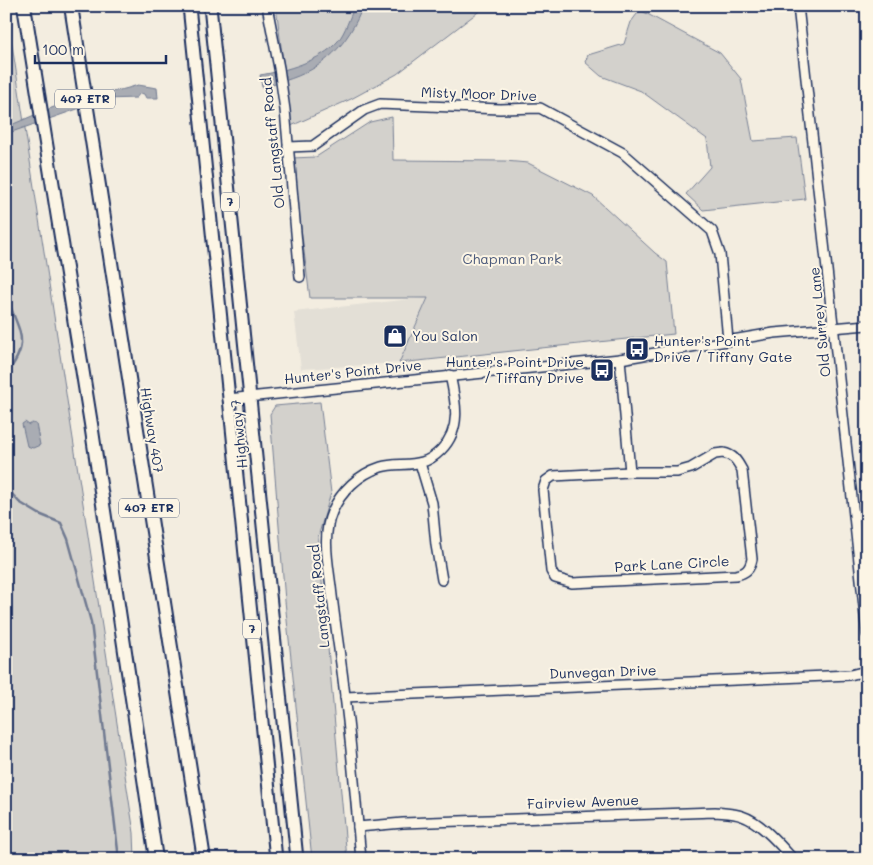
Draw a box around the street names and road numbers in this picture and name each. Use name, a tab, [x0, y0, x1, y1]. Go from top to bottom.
street label: Old Langstaff Road	[256, 76, 289, 210]
street label: Misty Moor Drive	[420, 82, 538, 105]
road number: 407 ETR	[55, 90, 115, 108]
road number: 7	[221, 192, 239, 212]
street label: Old Surrey Lane	[804, 266, 835, 378]
street label: Hunter's Point Drive	[283, 355, 423, 388]
street label: Highway 407	[136, 386, 169, 474]
street label: Highway 7	[225, 398, 252, 470]
road number: 407 ETR	[119, 498, 179, 518]
street label: Langstaff Road	[304, 543, 333, 649]
street label: Park Lane Circle	[614, 551, 730, 576]
road number: 7	[243, 620, 261, 638]
street label: Dunvegan Drive	[549, 660, 657, 683]
street label: Fairview Avenue	[527, 790, 639, 813]

